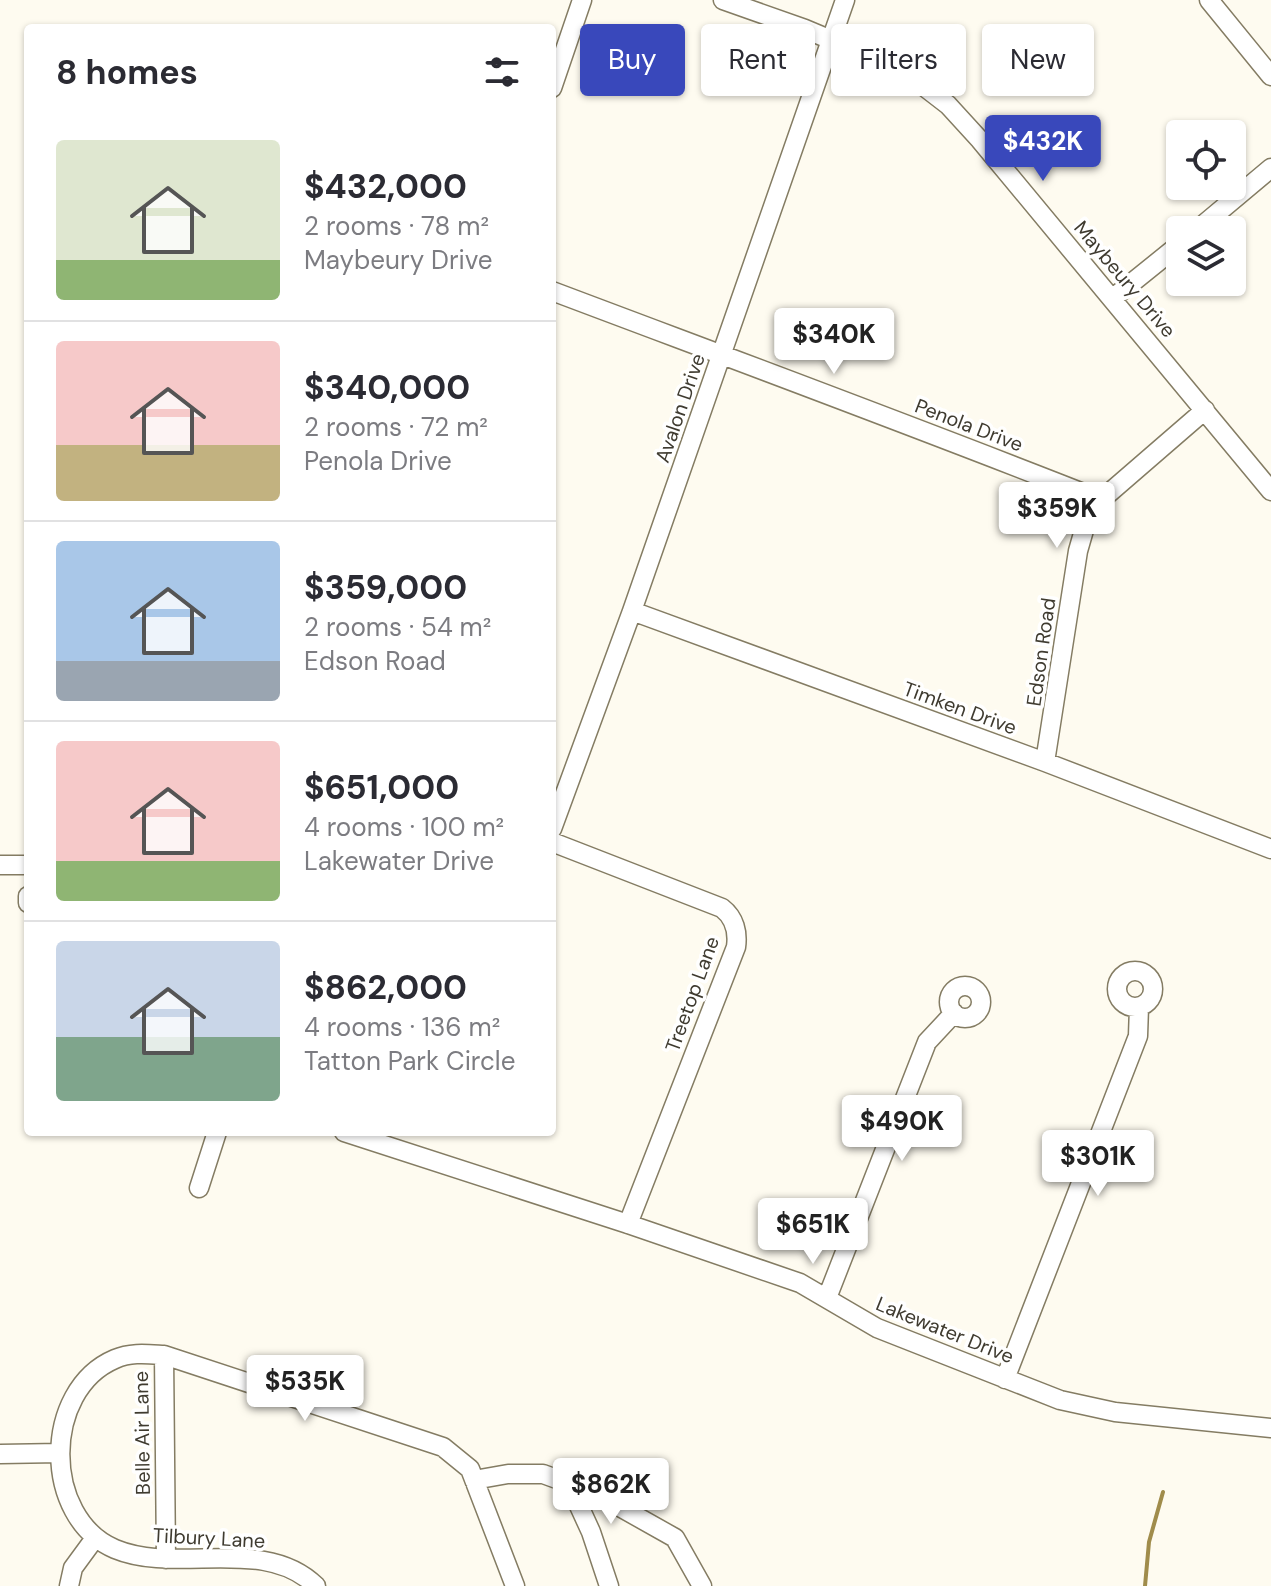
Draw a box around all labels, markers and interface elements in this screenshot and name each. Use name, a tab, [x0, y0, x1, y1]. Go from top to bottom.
chip: Buy	[580, 24, 685, 96]
chip: Rent	[701, 24, 815, 96]
chip: Filters	[831, 24, 966, 96]
chip: New	[982, 24, 1094, 96]
text: 8 homes	[56, 50, 198, 95]
icon: filters	[480, 50, 524, 94]
pin: $432K	[987, 115, 1099, 183]
map controls	[1166, 120, 1246, 296]
button: locate	[1166, 120, 1246, 200]
text: $432K	[1003, 124, 1083, 158]
text: $432,000	[304, 164, 467, 209]
icon: home	[120, 172, 216, 268]
text: 2 rooms · 78 m²	[304, 209, 489, 243]
street label: Maybeury Drive	[1068, 215, 1182, 343]
button: layers	[1166, 216, 1246, 296]
text: Maybeury Drive	[304, 243, 493, 277]
pin: $340K	[778, 308, 890, 376]
text: $340K	[792, 317, 876, 351]
street label: Avalon Drive	[649, 350, 711, 466]
text: $340,000	[304, 365, 470, 410]
icon: home	[120, 373, 216, 469]
street label: Penola Drive	[911, 392, 1027, 458]
text: 2 rooms · 72 m²	[304, 410, 488, 444]
text: Penola Drive	[304, 444, 452, 478]
pin: $359K	[1001, 482, 1113, 550]
text: $359K	[1017, 491, 1097, 525]
text: $359,000	[304, 565, 467, 610]
icon: home	[120, 573, 216, 669]
street label: Edson Road	[1021, 596, 1061, 708]
text: 2 rooms · 54 m²	[304, 610, 491, 644]
text: Edson Road	[304, 644, 446, 678]
street label: Timken Drive	[900, 675, 1020, 741]
text: $651,000	[304, 765, 459, 810]
icon: home	[120, 773, 216, 869]
text: 4 rooms · 100 m²	[304, 810, 504, 844]
text: Lakewater Drive	[304, 844, 494, 878]
street label: Treetop Lane	[659, 933, 725, 1055]
text: $862,000	[304, 965, 467, 1010]
icon: home	[120, 973, 216, 1069]
text: 4 rooms · 136 m²	[304, 1010, 500, 1044]
text: Tatton Park Circle	[304, 1044, 515, 1078]
pin: $490K	[846, 1095, 958, 1163]
text: $490K	[860, 1104, 944, 1138]
pin: $301K	[1042, 1130, 1154, 1198]
text: $301K	[1060, 1139, 1136, 1173]
pin: $651K	[757, 1198, 869, 1266]
text: $651K	[776, 1207, 850, 1241]
street label: Lakewater Drive	[872, 1291, 1018, 1369]
pin: $535K	[249, 1355, 361, 1423]
text: $535K	[265, 1364, 345, 1398]
street label: Belle Air Lane	[128, 1371, 156, 1495]
pin: $862K	[555, 1458, 667, 1526]
text: $862K	[571, 1467, 651, 1501]
street label: Tilbury Lane	[152, 1522, 266, 1554]

